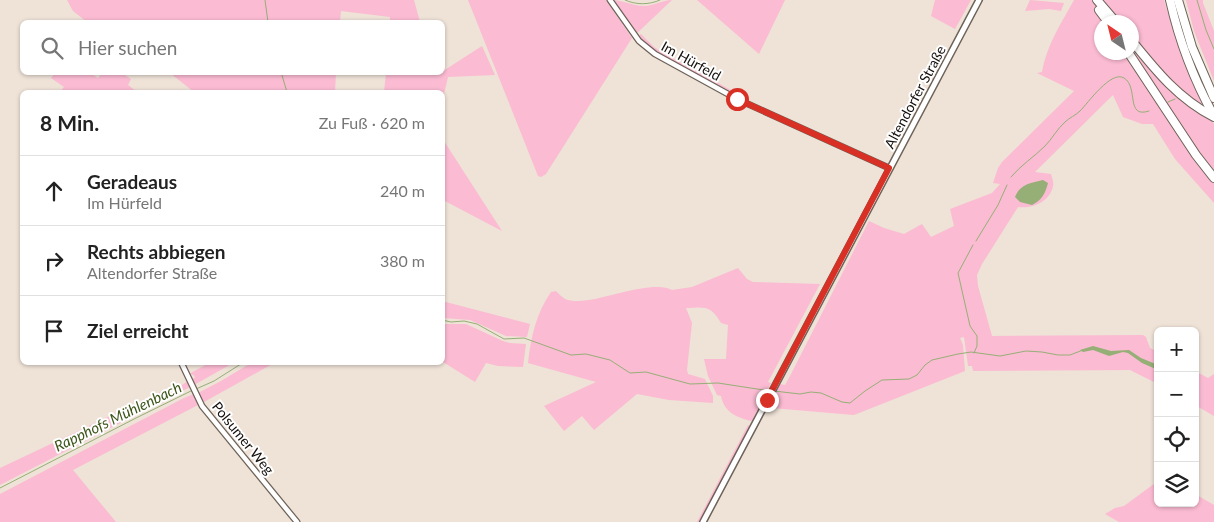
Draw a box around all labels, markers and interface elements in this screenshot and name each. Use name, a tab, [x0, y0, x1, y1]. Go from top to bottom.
north arrow	[1094, 15, 1139, 60]
search box	[20, 20, 445, 75]
icon: search	[38, 34, 66, 62]
text: Hier suchen	[78, 36, 177, 59]
street label: Im Hürfeld	[658, 37, 724, 84]
street label: Altendorfer Straße	[880, 42, 949, 151]
route start	[726, 88, 749, 111]
text: 8 Min.	[40, 110, 99, 135]
text: Zu Fuß · 620 m	[319, 113, 425, 132]
text: Geradeaus	[87, 170, 177, 193]
icon: ahead	[40, 177, 68, 205]
text: 240 m	[380, 181, 425, 200]
text: Im Hürfeld	[87, 193, 162, 212]
text: Rechts abbiegen	[87, 240, 225, 263]
icon: right	[40, 247, 68, 275]
text: 380 m	[380, 251, 425, 270]
text: Altendorfer Straße	[87, 263, 217, 282]
icon: arrive	[40, 317, 68, 345]
text: Ziel erreicht	[87, 319, 189, 342]
map controls	[1154, 327, 1199, 507]
button: +	[1154, 327, 1199, 372]
button: −	[1154, 372, 1199, 417]
water label: Rapphofs Mühlenbach	[51, 377, 184, 455]
route end	[756, 389, 779, 412]
street label: Polsumer Weg	[209, 398, 278, 477]
button: locate	[1154, 417, 1199, 462]
button: layers	[1154, 462, 1199, 507]

